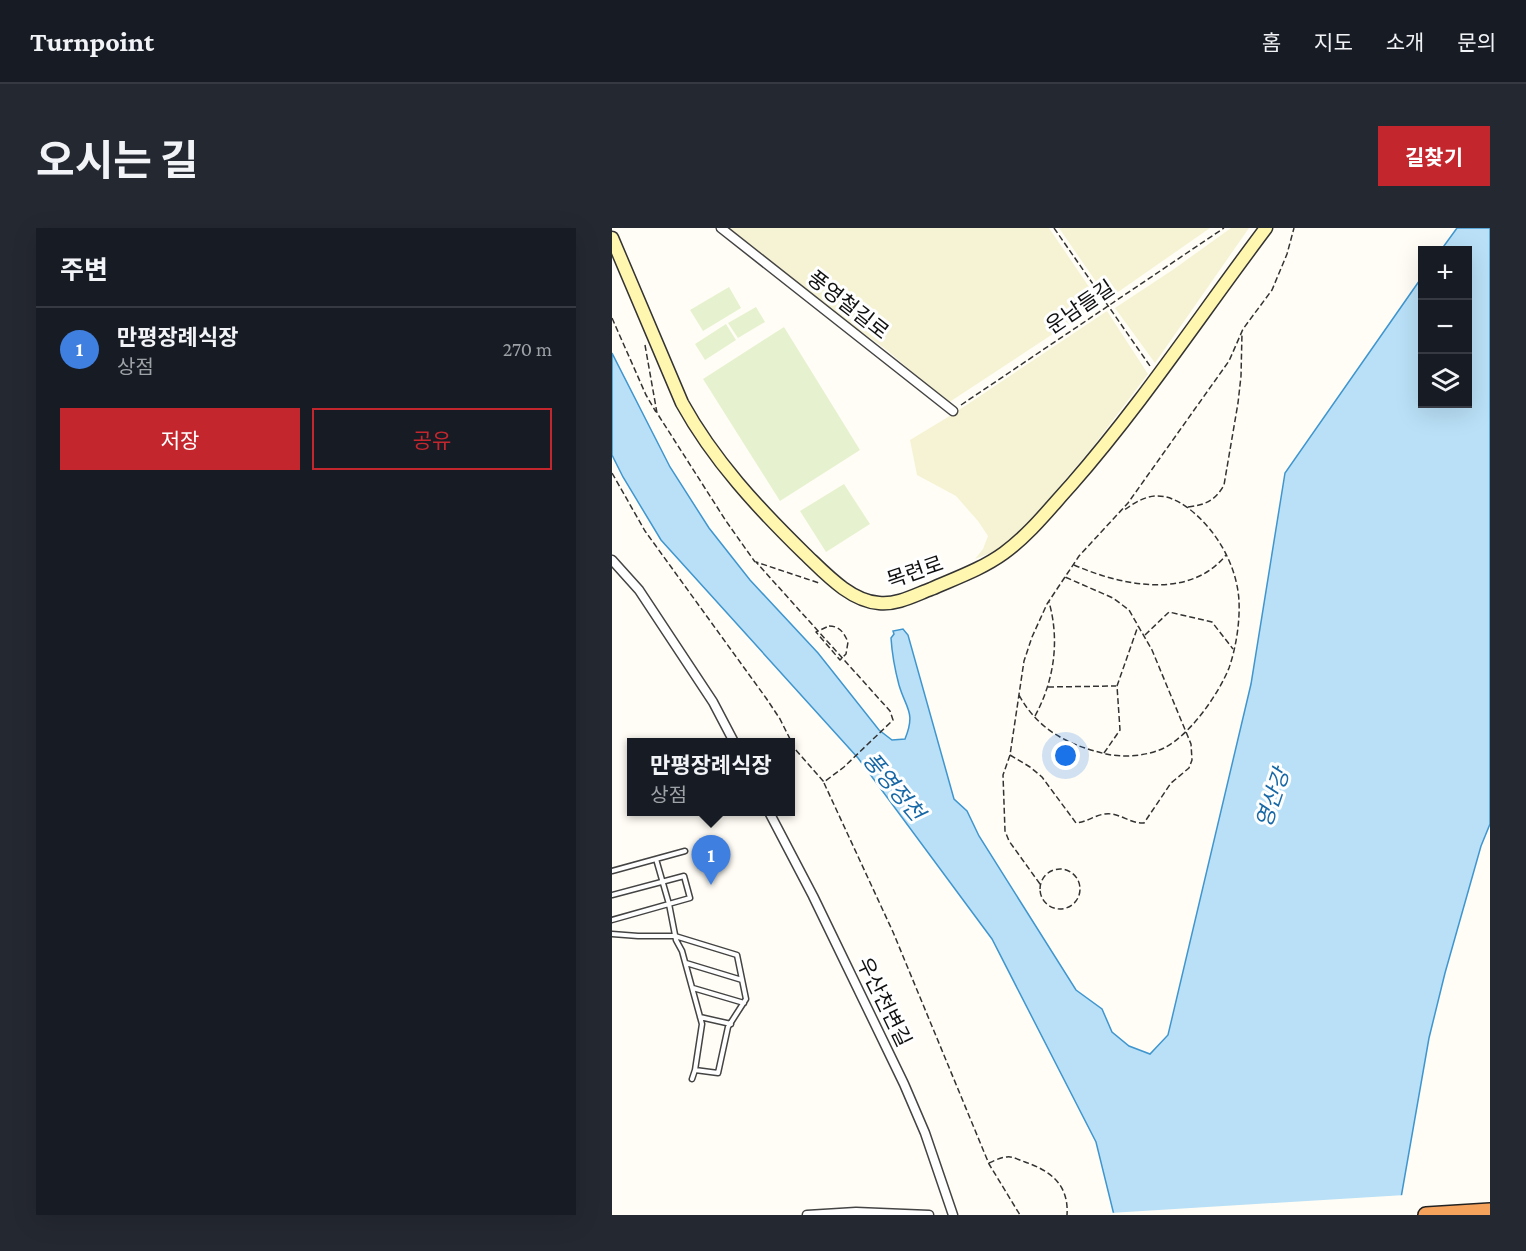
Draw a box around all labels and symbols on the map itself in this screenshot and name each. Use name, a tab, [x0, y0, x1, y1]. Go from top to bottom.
street label: 풍영철길로	[803, 266, 893, 344]
street label: 운남들길	[1041, 275, 1119, 339]
street label: 목련로	[884, 551, 946, 593]
your location	[1051, 741, 1080, 770]
water label: 풍영정천	[858, 747, 931, 827]
water label: 영산강	[1251, 763, 1295, 831]
pin: 1	[692, 836, 730, 885]
street label: 우산천변길	[852, 953, 916, 1051]

